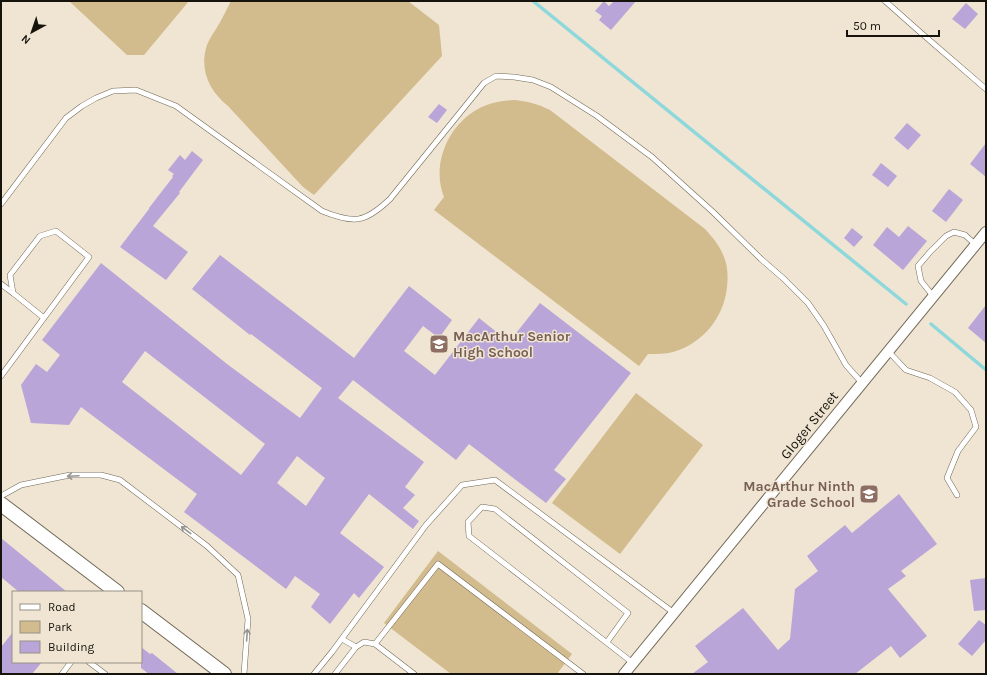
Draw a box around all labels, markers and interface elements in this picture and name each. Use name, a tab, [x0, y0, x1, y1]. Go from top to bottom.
north arrow	[12, 12, 52, 52]
scale bar	[847, 12, 939, 38]
text: 50 m	[853, 19, 881, 33]
text: N	[19, 32, 33, 47]
place label: MacArthur Senior High School	[453, 328, 571, 361]
school or university icon: MacArthur Senior High School	[428, 333, 450, 355]
street label: Gloger Street	[777, 388, 842, 463]
one-way arrow	[67, 472, 80, 479]
place label: MacArthur Ninth Grade School	[743, 478, 855, 511]
school or university icon: MacArthur Ninth Grade School	[858, 483, 880, 505]
one-way arrow	[181, 526, 192, 535]
legend	[12, 591, 142, 663]
text: Road	[48, 600, 76, 614]
text: Park	[48, 620, 73, 634]
one-way arrow	[243, 629, 250, 642]
text: Building	[48, 640, 95, 654]

